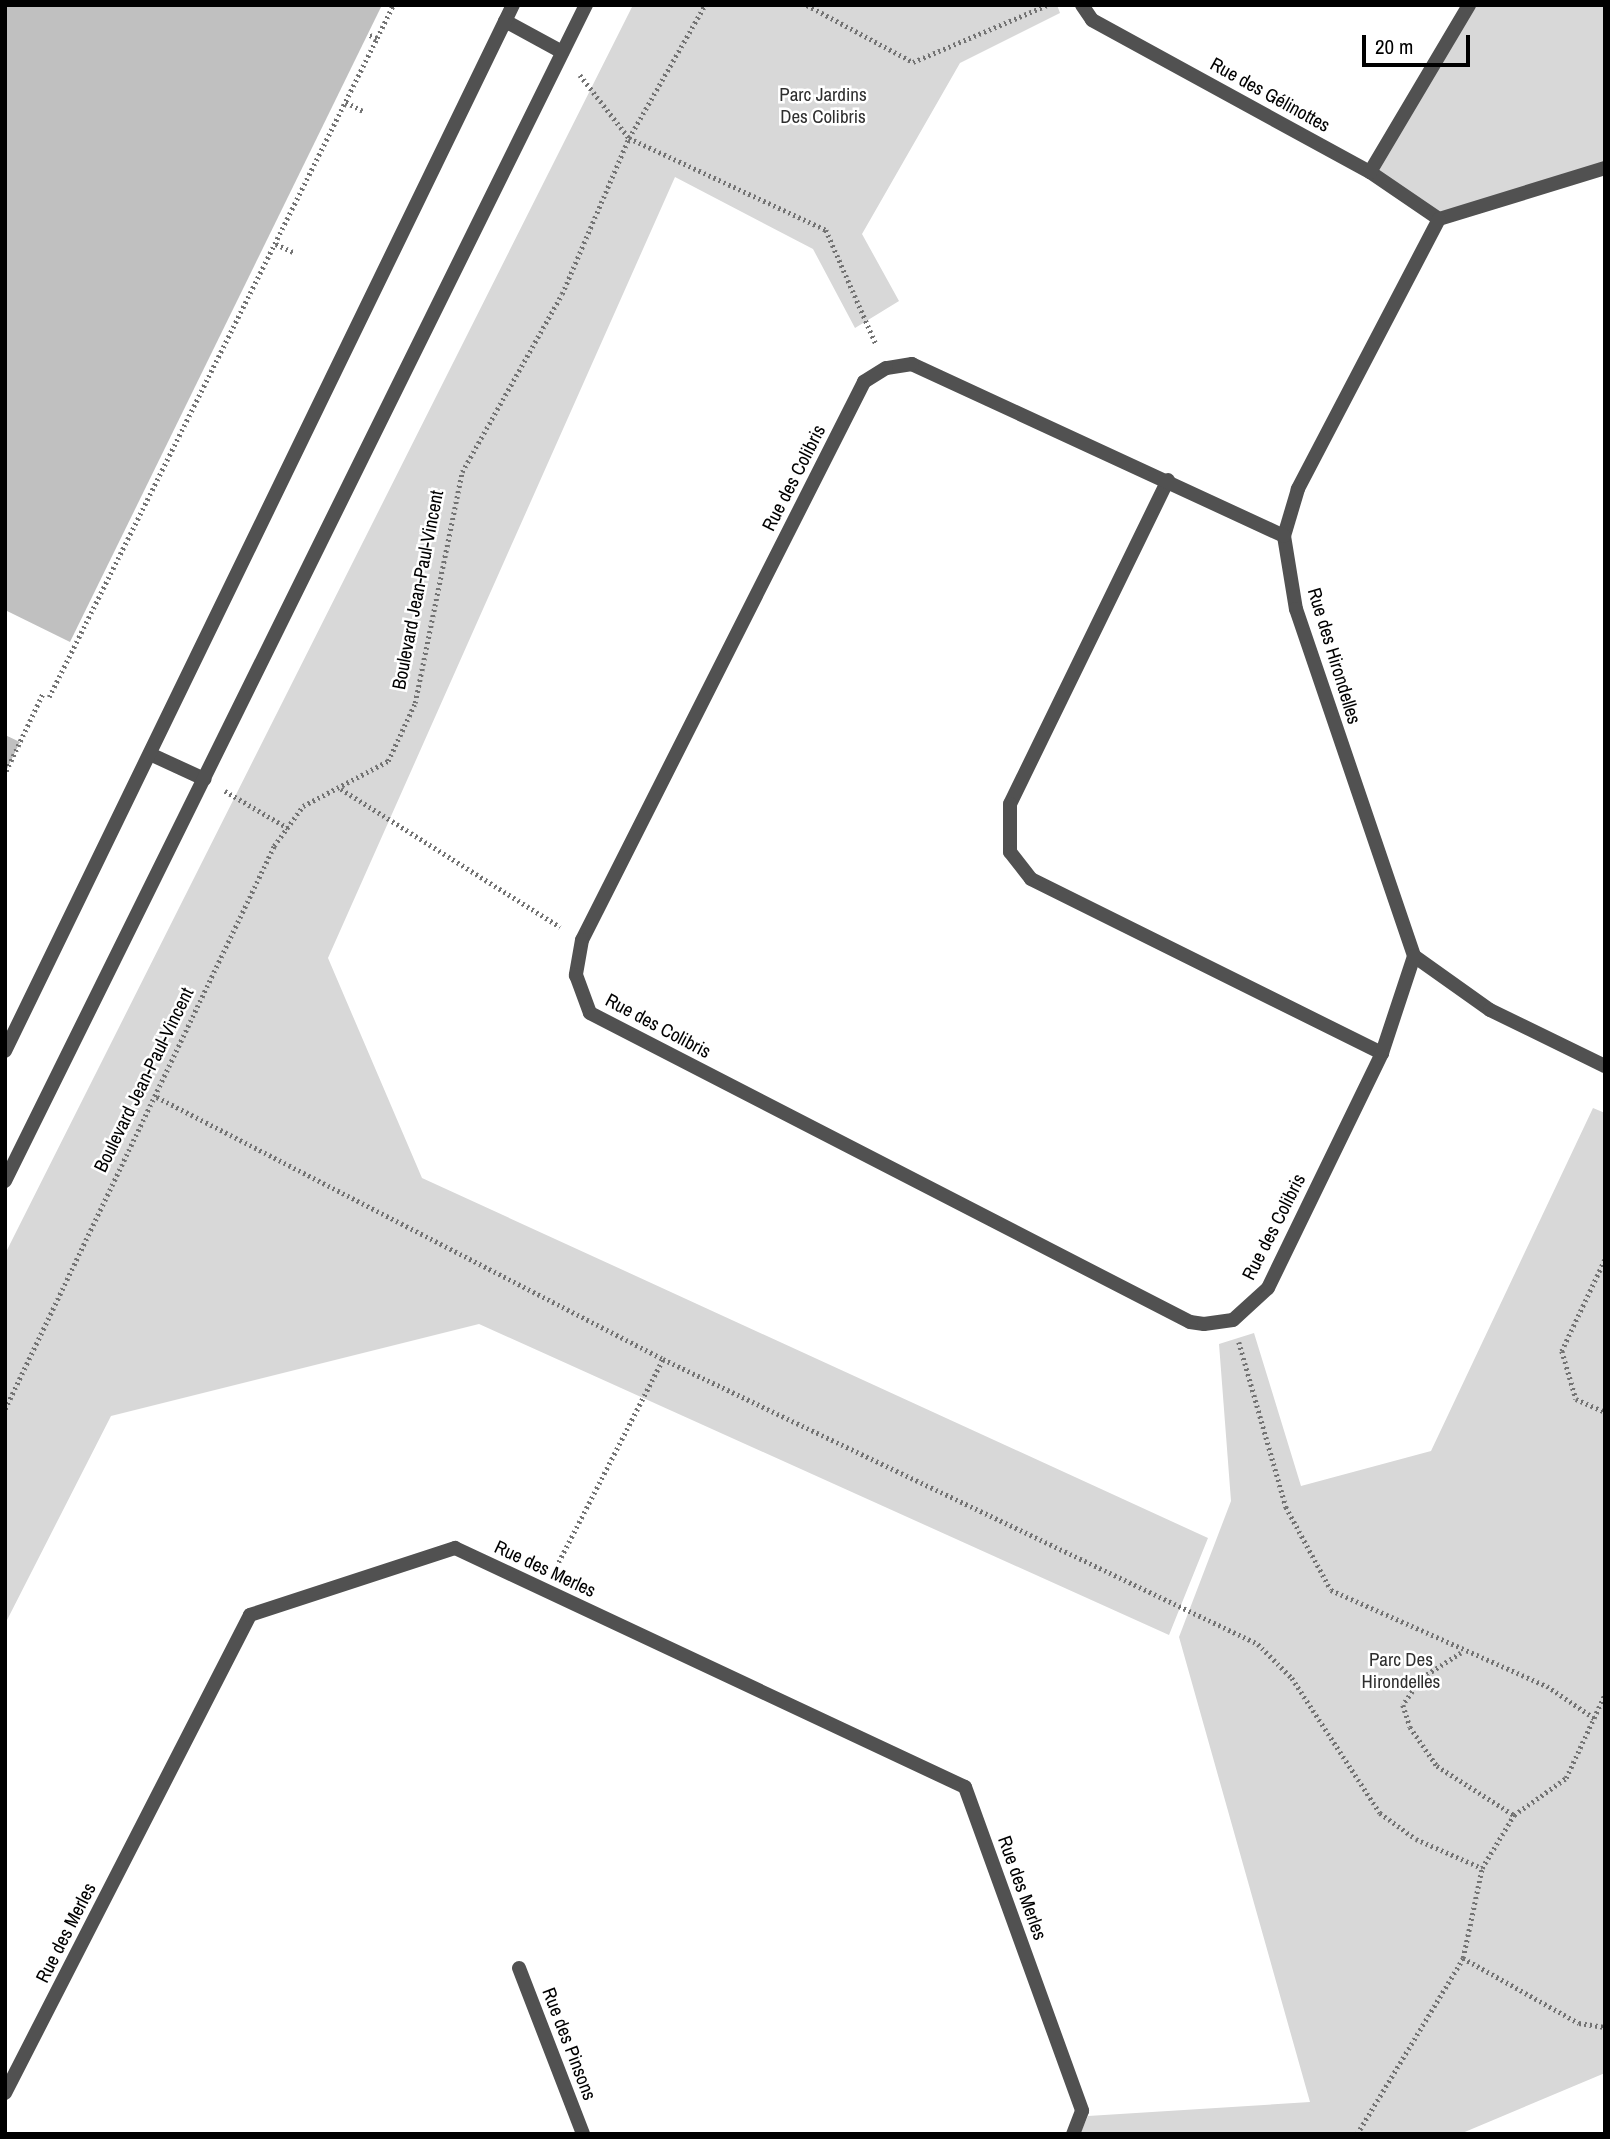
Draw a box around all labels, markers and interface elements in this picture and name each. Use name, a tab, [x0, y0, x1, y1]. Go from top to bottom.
scale bar	[1365, 21, 1474, 65]
text: 20 m	[1375, 32, 1413, 61]
street label: Rue des Gélinottes	[1206, 53, 1334, 137]
park label: Parc Jardins Des Colibris	[779, 84, 867, 128]
street label: Rue des Colibris	[758, 421, 830, 535]
street label: Boulevard Jean-Paul-Vincent	[388, 488, 448, 692]
street label: Rue des Hirondelles	[1302, 585, 1366, 727]
street label: Boulevard Jean-Paul-Vincent	[89, 984, 199, 1176]
street label: Rue des Colibris	[601, 989, 715, 1063]
street label: Rue des Colibris	[1238, 1170, 1310, 1284]
street label: Rue des Merles	[491, 1536, 599, 1602]
park label: Parc Des Hirondelles	[1362, 1649, 1440, 1693]
street label: Rue des Merles	[993, 1833, 1051, 1943]
street label: Rue des Merles	[31, 1879, 101, 1987]
street label: Rue des Pinsons	[537, 1985, 601, 2103]

